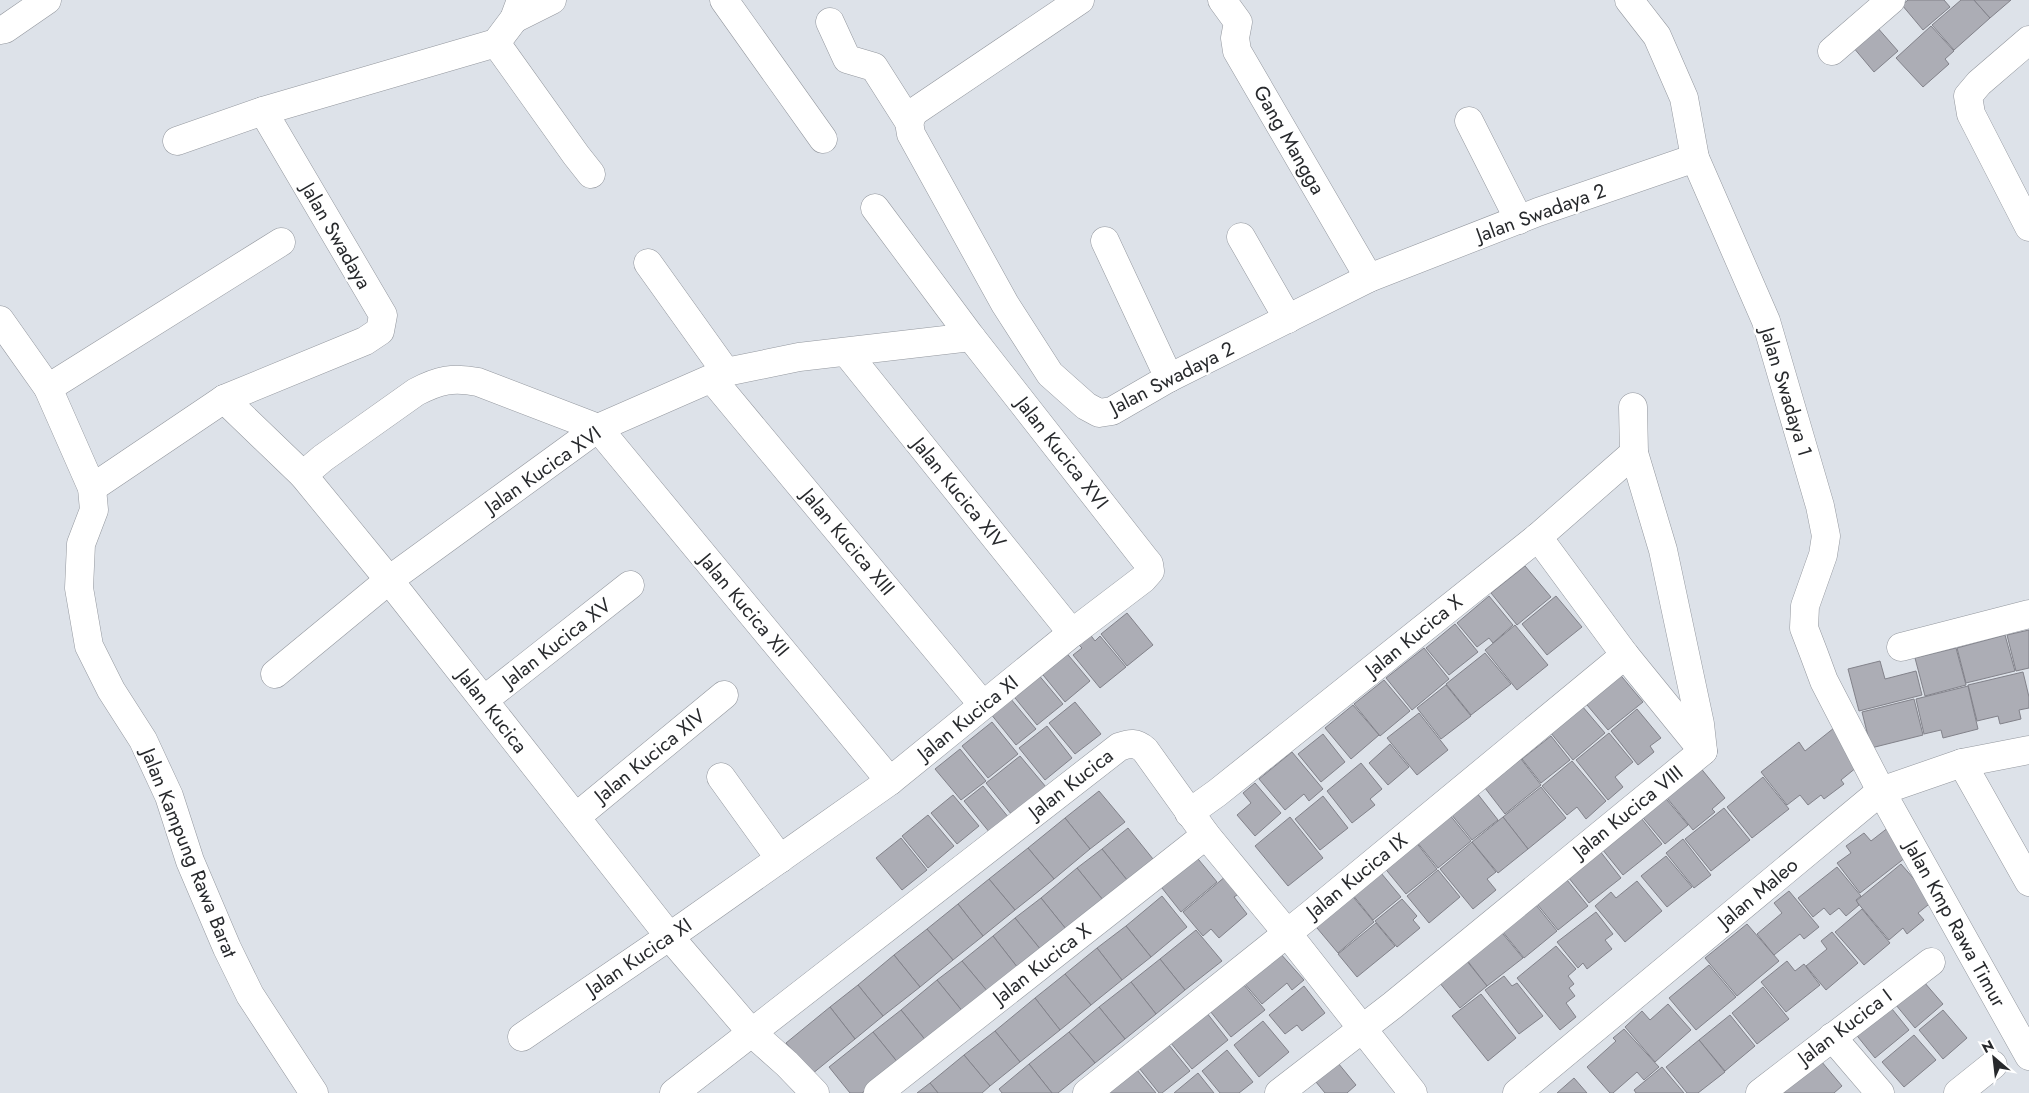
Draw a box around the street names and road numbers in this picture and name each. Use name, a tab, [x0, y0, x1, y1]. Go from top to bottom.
street label: Gang Mangga	[1246, 80, 1332, 200]
street label: Jalan Swadaya	[292, 175, 378, 295]
street label: Jalan Swadaya 2	[1469, 176, 1610, 251]
street label: Jalan Swadaya 1	[1752, 321, 1819, 460]
street label: Jalan Swadaya 2	[1102, 334, 1239, 423]
street label: Jalan Kucica XVI	[1007, 388, 1115, 516]
street label: Jalan Kucica XVI	[476, 419, 607, 523]
street label: Jalan Kucica XIV	[903, 429, 1013, 555]
street label: Jalan Kucica XIII	[793, 480, 902, 602]
street label: Jalan Kucica XII	[690, 545, 796, 663]
street label: Jalan Kucica X	[1357, 588, 1469, 686]
street label: Jalan Kucica XV	[494, 591, 618, 697]
street label: Jalan Kucica	[448, 660, 534, 759]
street label: Jalan Kucica XI	[909, 668, 1025, 770]
street label: Jalan Kucica XIV	[586, 702, 712, 812]
street label: Jalan Kampung Rawa Barat	[133, 741, 244, 962]
street label: Jalan Kucica	[1020, 742, 1119, 828]
street label: Jalan Kucica VIII	[1564, 759, 1689, 867]
street label: Jalan Kucica IX	[1298, 826, 1414, 928]
street label: Jalan Kmp Rawa Timur	[1896, 833, 2013, 1013]
street label: Jalan Maleo	[1709, 851, 1804, 937]
street label: Jalan Kucica XI	[578, 911, 698, 1005]
street label: Jalan Kucica X	[984, 916, 1097, 1013]
street label: Jalan Kucica I	[1789, 982, 1898, 1074]

